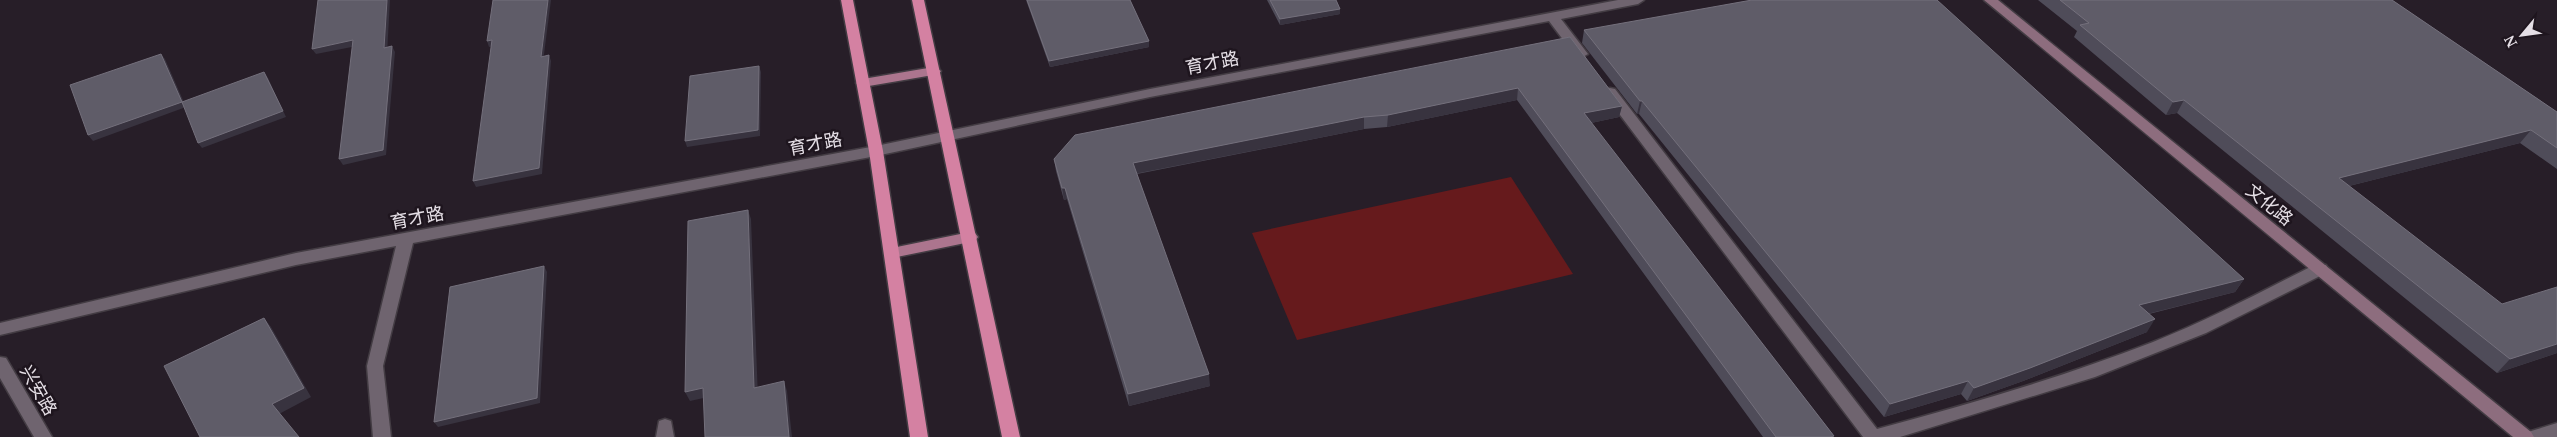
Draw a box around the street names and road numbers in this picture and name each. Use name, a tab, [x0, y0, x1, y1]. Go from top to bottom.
street label: 育才路	[1183, 45, 1241, 79]
street label: 育才路	[786, 126, 844, 160]
street label: 文化路	[2241, 178, 2299, 230]
street label: 育才路	[388, 200, 446, 234]
street label: 兴安路	[15, 361, 63, 419]

